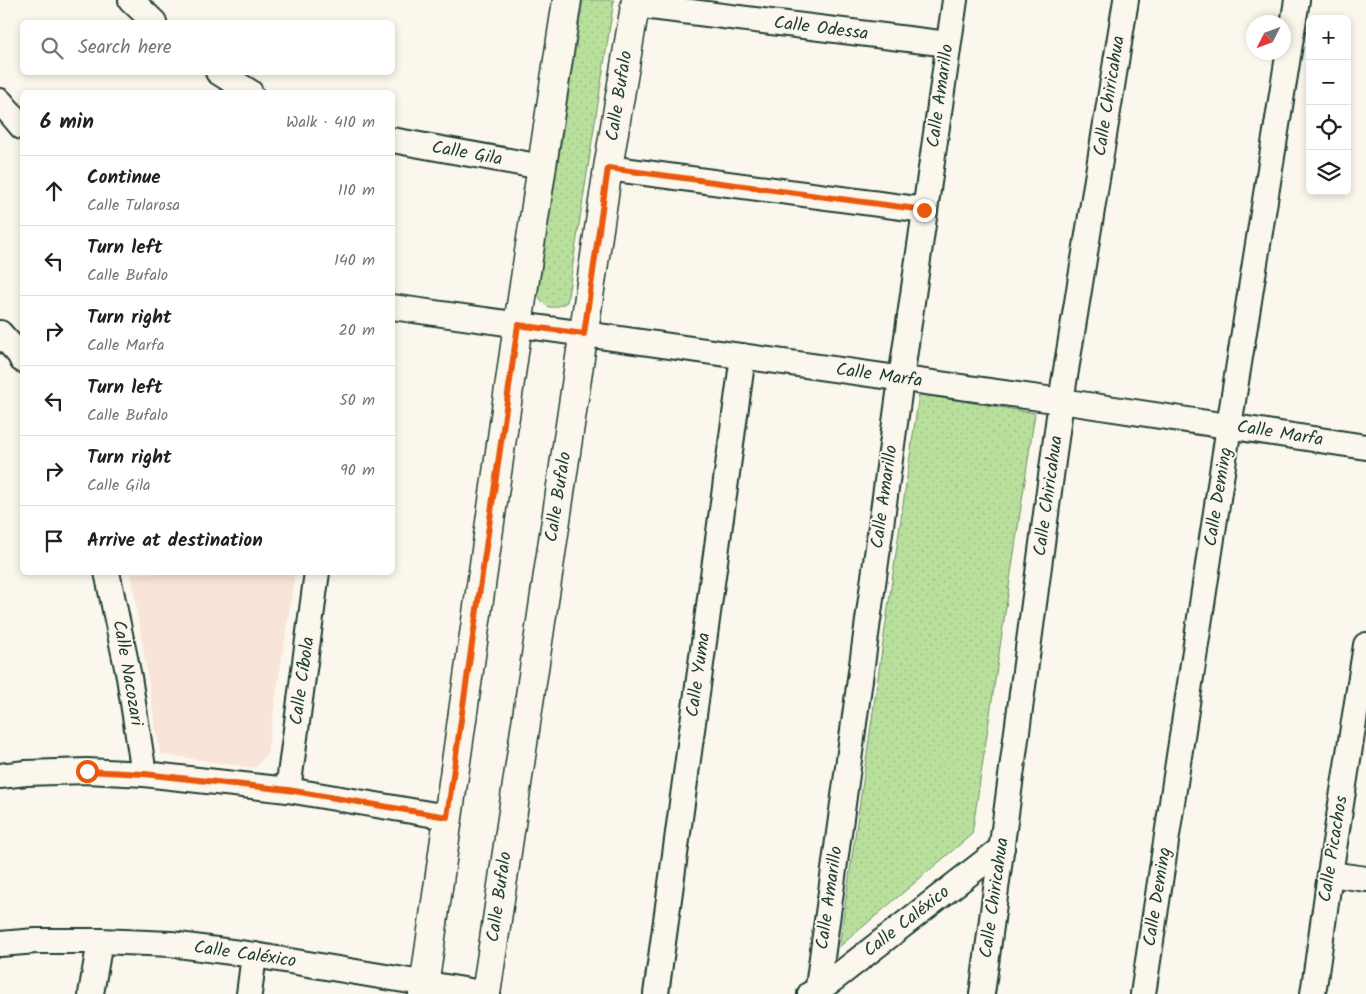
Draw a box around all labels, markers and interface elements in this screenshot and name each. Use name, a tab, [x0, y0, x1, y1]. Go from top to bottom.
street label: Calle Odessa	[772, 9, 870, 49]
north arrow	[1246, 15, 1291, 60]
map controls	[1306, 15, 1351, 195]
button: +	[1306, 15, 1351, 60]
search box	[20, 20, 395, 75]
text: Search here	[78, 33, 172, 63]
icon: search	[38, 34, 66, 62]
street label: Calle Chiricahua	[1086, 34, 1134, 158]
street label: Calle Amarillo	[919, 42, 963, 150]
street label: Calle Bufalo	[599, 49, 641, 143]
button: −	[1306, 60, 1351, 105]
button: locate	[1306, 105, 1351, 150]
text: 6 min	[40, 106, 94, 139]
text: Walk · 410 m	[286, 110, 375, 135]
street label: Calle Gila	[429, 134, 505, 174]
button: layers	[1306, 150, 1351, 195]
text: Continue	[87, 163, 160, 193]
icon: ahead	[40, 177, 68, 205]
text: 110 m	[338, 178, 375, 203]
text: Calle Tularosa	[87, 193, 180, 218]
route end	[913, 199, 936, 222]
text: Turn left	[87, 233, 162, 263]
icon: left	[40, 247, 68, 275]
text: 140 m	[334, 248, 375, 273]
text: Calle Bufalo	[87, 263, 168, 288]
text: Turn right	[87, 303, 172, 333]
icon: right	[40, 317, 68, 345]
text: 20 m	[339, 318, 375, 343]
text: Calle Marfa	[87, 333, 165, 358]
street label: Calle Marfa	[834, 356, 924, 396]
text: Turn left	[87, 373, 162, 403]
icon: left	[40, 387, 68, 415]
text: 50 m	[339, 388, 375, 413]
text: Calle Bufalo	[87, 403, 168, 428]
street label: Calle Marfa	[1235, 413, 1325, 455]
street label: Calle Chiricahua	[1026, 434, 1072, 558]
text: Turn right	[87, 443, 172, 473]
street label: Calle Amarillo	[863, 443, 907, 551]
street label: Calle Deming	[1197, 445, 1241, 549]
street label: Calle Bufalo	[538, 450, 580, 544]
icon: right	[40, 457, 68, 485]
text: 90 m	[340, 458, 375, 483]
text: Calle Gila	[87, 473, 151, 498]
text: Arrive at destination	[87, 526, 263, 556]
icon: arrive	[40, 527, 68, 555]
street label: Calle Nacozari	[103, 618, 151, 729]
street label: Calle Yuma	[679, 631, 719, 719]
street label: Calle Cíbola	[282, 635, 324, 727]
route start	[76, 760, 99, 783]
street label: Calle Picachos	[1311, 793, 1357, 904]
street label: Calle Chiricahua	[972, 836, 1018, 960]
street label: Calle Amarillo	[808, 844, 852, 952]
street label: Calle Deming	[1136, 845, 1180, 949]
street label: Calle Bufalo	[479, 850, 521, 944]
street label: Calle Caléxico	[857, 879, 957, 965]
street label: Calle Caléxico	[192, 933, 298, 977]

